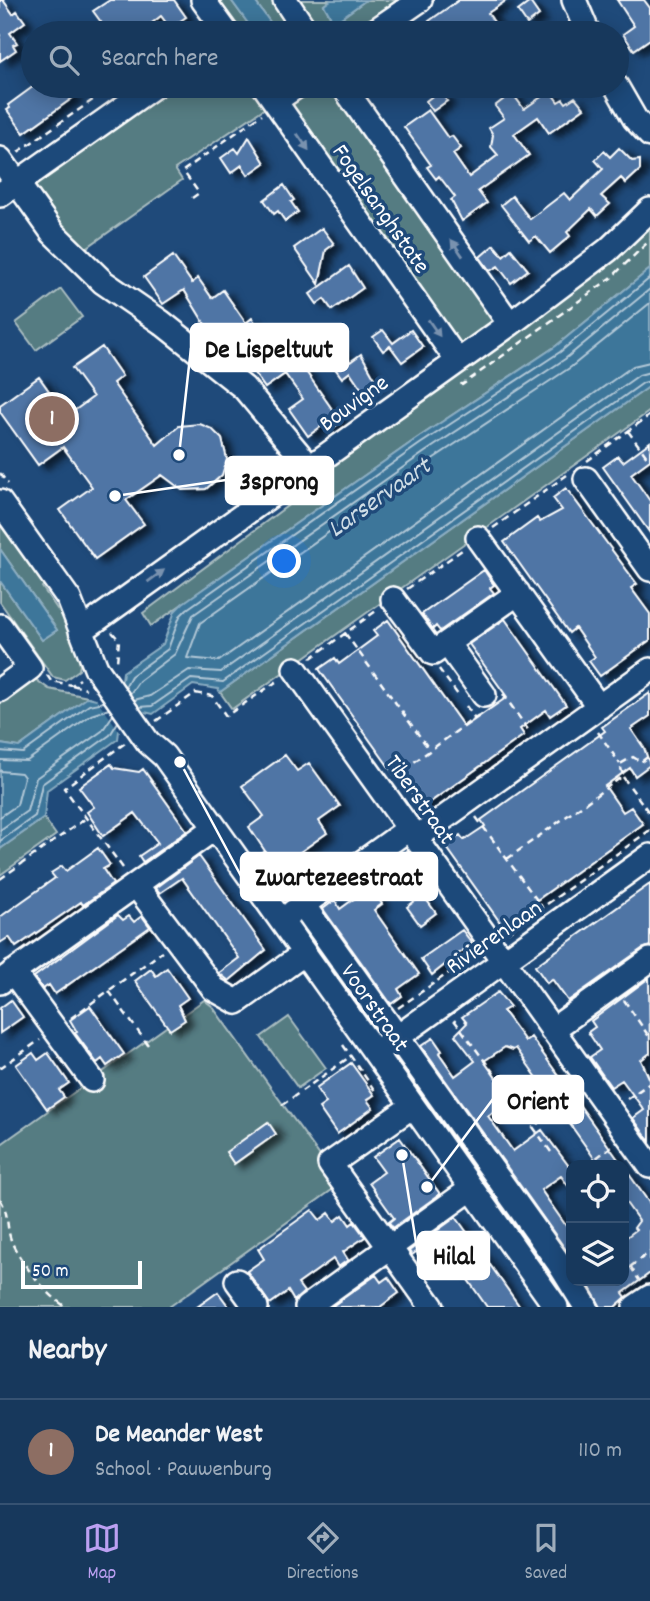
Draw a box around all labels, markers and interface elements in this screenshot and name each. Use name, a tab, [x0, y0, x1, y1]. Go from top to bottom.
search box	[21, 21, 629, 98]
icon: search	[45, 41, 83, 79]
text: Search here	[101, 41, 219, 78]
one-way arrow	[296, 133, 310, 151]
street label: Fogelsanghstate	[322, 138, 437, 282]
one-way arrow	[450, 239, 464, 257]
one-way arrow	[427, 319, 441, 337]
callout: De Lispeltuut	[191, 324, 348, 371]
text: De Lispeltuut	[205, 333, 334, 370]
street label: Bouvigne	[313, 367, 397, 441]
pin: 1	[29, 393, 75, 445]
water label: Larservaart	[321, 448, 441, 548]
callout: 3sprong	[226, 457, 333, 504]
text: 3sprong	[239, 465, 319, 502]
your location	[267, 544, 301, 578]
one-way arrow	[147, 569, 165, 583]
street label: Tiberstraat	[375, 749, 462, 853]
callout: Zwartezeestraat	[241, 853, 437, 900]
text: Zwartezeestraat	[255, 861, 423, 898]
street label: Rivierenlaan	[440, 893, 550, 984]
street label: Voorstraat	[331, 958, 417, 1060]
callout: Orient	[493, 1076, 583, 1123]
text: Orient	[507, 1085, 570, 1122]
map controls	[566, 1160, 629, 1286]
button: locate	[566, 1160, 629, 1223]
button: layers	[566, 1223, 629, 1286]
callout: Hilal	[418, 1232, 489, 1279]
text: Hilal	[433, 1240, 476, 1277]
scale bar	[21, 1258, 142, 1290]
text: 50 m	[32, 1259, 69, 1286]
text: Nearby	[28, 1331, 106, 1374]
text: De Meander West	[95, 1417, 263, 1454]
text: 1	[48, 1435, 54, 1468]
text: 110 m	[578, 1435, 622, 1468]
text: School · Pauwenburg	[95, 1454, 272, 1487]
tab: Map	[83, 1519, 121, 1588]
tab: Directions	[287, 1519, 359, 1588]
tab: Saved	[525, 1519, 567, 1588]

